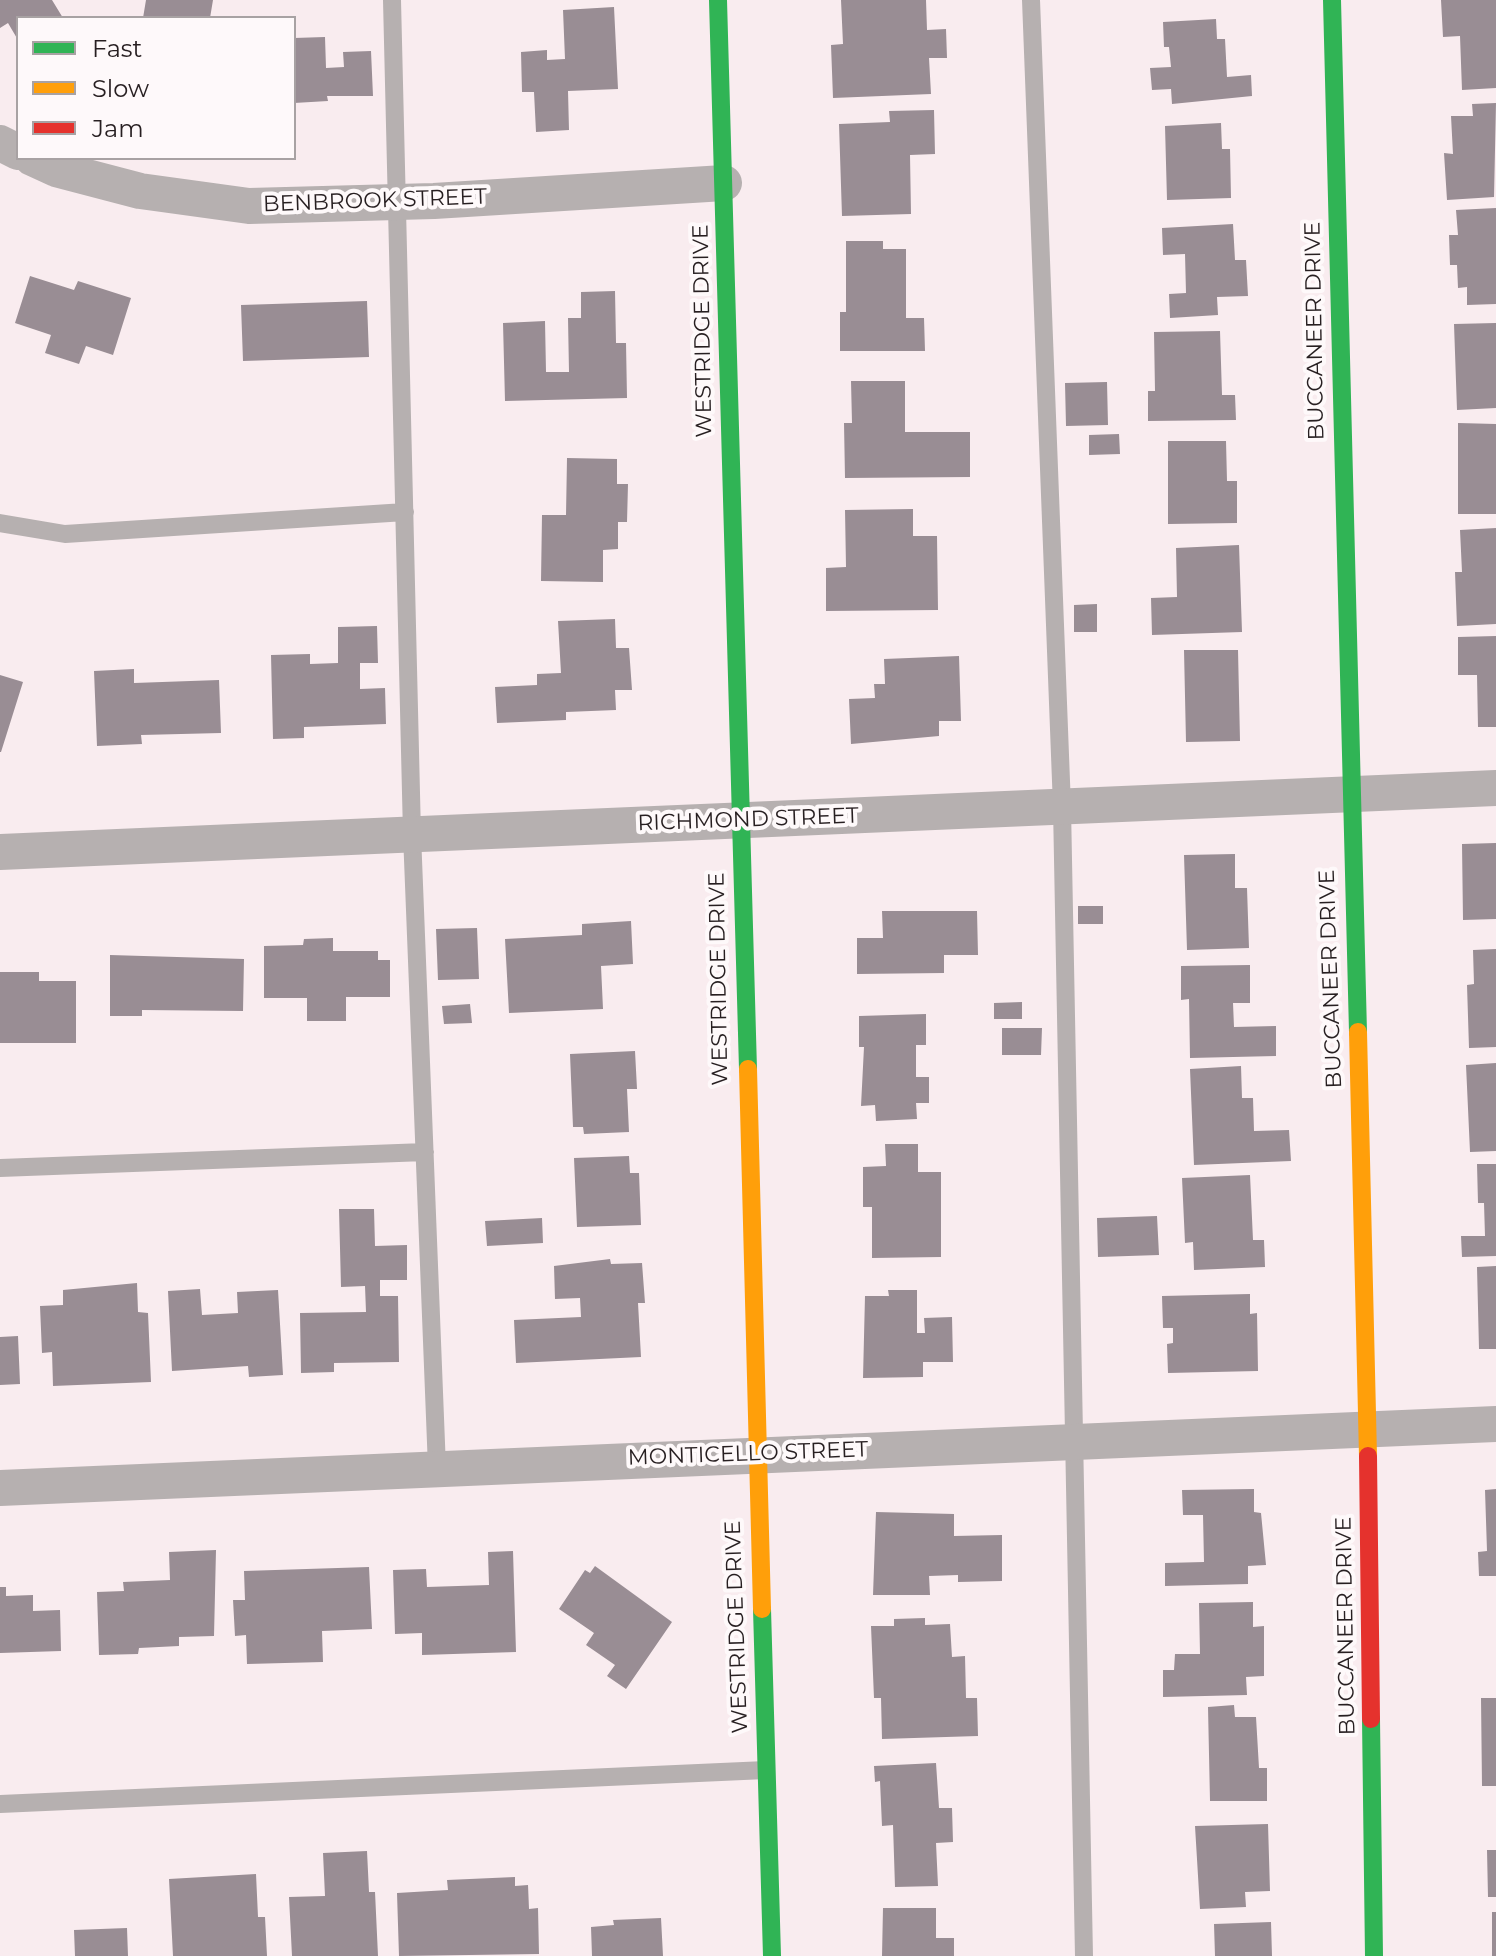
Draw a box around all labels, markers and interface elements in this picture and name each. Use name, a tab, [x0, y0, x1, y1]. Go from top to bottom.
legend	[16, 16, 296, 160]
text: Fast	[92, 34, 142, 63]
text: Slow	[92, 74, 149, 103]
text: Jam	[92, 114, 144, 143]
street label: BENBROOK STREET	[263, 184, 487, 218]
street label: BUCCANEER DRIVE	[1300, 221, 1330, 441]
street label: WESTRIDGE DRIVE	[688, 224, 718, 438]
street label: RICHMOND STREET	[637, 803, 859, 837]
street label: BUCCANEER DRIVE	[1314, 869, 1348, 1089]
street label: WESTRIDGE DRIVE	[704, 872, 734, 1086]
street label: MONTICELLO STREET	[627, 1437, 869, 1471]
street label: BUCCANEER DRIVE	[1331, 1516, 1361, 1736]
street label: WESTRIDGE DRIVE	[720, 1520, 754, 1734]

